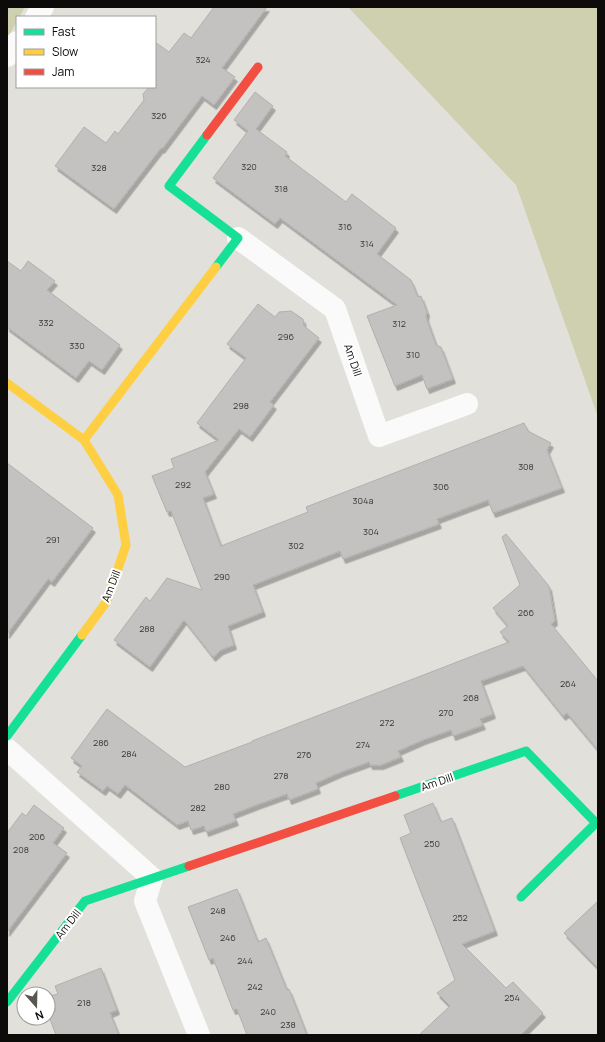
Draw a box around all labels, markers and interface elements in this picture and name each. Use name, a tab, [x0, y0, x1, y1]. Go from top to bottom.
legend	[16, 16, 156, 88]
text: Fast	[52, 23, 76, 40]
text: Slow	[52, 43, 78, 60]
house number: 324	[195, 53, 211, 66]
text: Jam	[52, 63, 74, 80]
house number: 326	[151, 109, 167, 122]
house number: 320	[241, 160, 257, 173]
house number: 328	[91, 161, 107, 174]
house number: 318	[274, 182, 288, 195]
house number: 316	[338, 220, 352, 233]
house number: 314	[360, 237, 374, 250]
house number: 332	[38, 316, 54, 329]
house number: 312	[392, 317, 406, 330]
house number: 296	[278, 330, 295, 343]
house number: 330	[69, 339, 85, 352]
street label: Am Dill	[341, 342, 366, 378]
house number: 310	[406, 348, 420, 361]
house number: 298	[233, 399, 249, 412]
house number: 308	[518, 460, 534, 473]
house number: 292	[175, 478, 191, 491]
house number: 306	[433, 480, 449, 493]
house number: 304a	[353, 494, 373, 507]
house number: 304	[363, 525, 379, 538]
house number: 291	[46, 533, 60, 546]
house number: 302	[288, 539, 304, 552]
street label: Am Dill	[98, 567, 124, 604]
house number: 290	[214, 570, 230, 583]
house number: 266	[518, 606, 535, 619]
house number: 288	[139, 622, 155, 635]
house number: 264	[560, 677, 576, 690]
house number: 268	[463, 691, 479, 704]
house number: 270	[438, 706, 454, 719]
house number: 272	[380, 716, 394, 729]
house number: 286	[93, 736, 109, 749]
house number: 274	[356, 738, 370, 751]
house number: 284	[121, 747, 137, 760]
house number: 276	[296, 748, 312, 761]
house number: 278	[274, 769, 288, 782]
street label: Am Dill	[419, 769, 455, 794]
house number: 280	[214, 780, 230, 793]
house number: 282	[190, 801, 206, 814]
house number: 206	[29, 830, 46, 843]
house number: 250	[424, 837, 440, 850]
house number: 208	[13, 843, 29, 856]
house number: 248	[210, 904, 226, 917]
street label: Am Dill	[51, 906, 84, 942]
house number: 252	[452, 911, 468, 924]
house number: 246	[220, 931, 236, 944]
house number: 244	[237, 954, 253, 967]
house number: 242	[247, 980, 263, 993]
north arrow	[16, 986, 56, 1026]
house number: 254	[504, 991, 520, 1004]
house number: 218	[77, 996, 91, 1009]
house number: 240	[260, 1005, 276, 1018]
text: N	[33, 1007, 46, 1024]
house number: 238	[280, 1018, 296, 1031]

